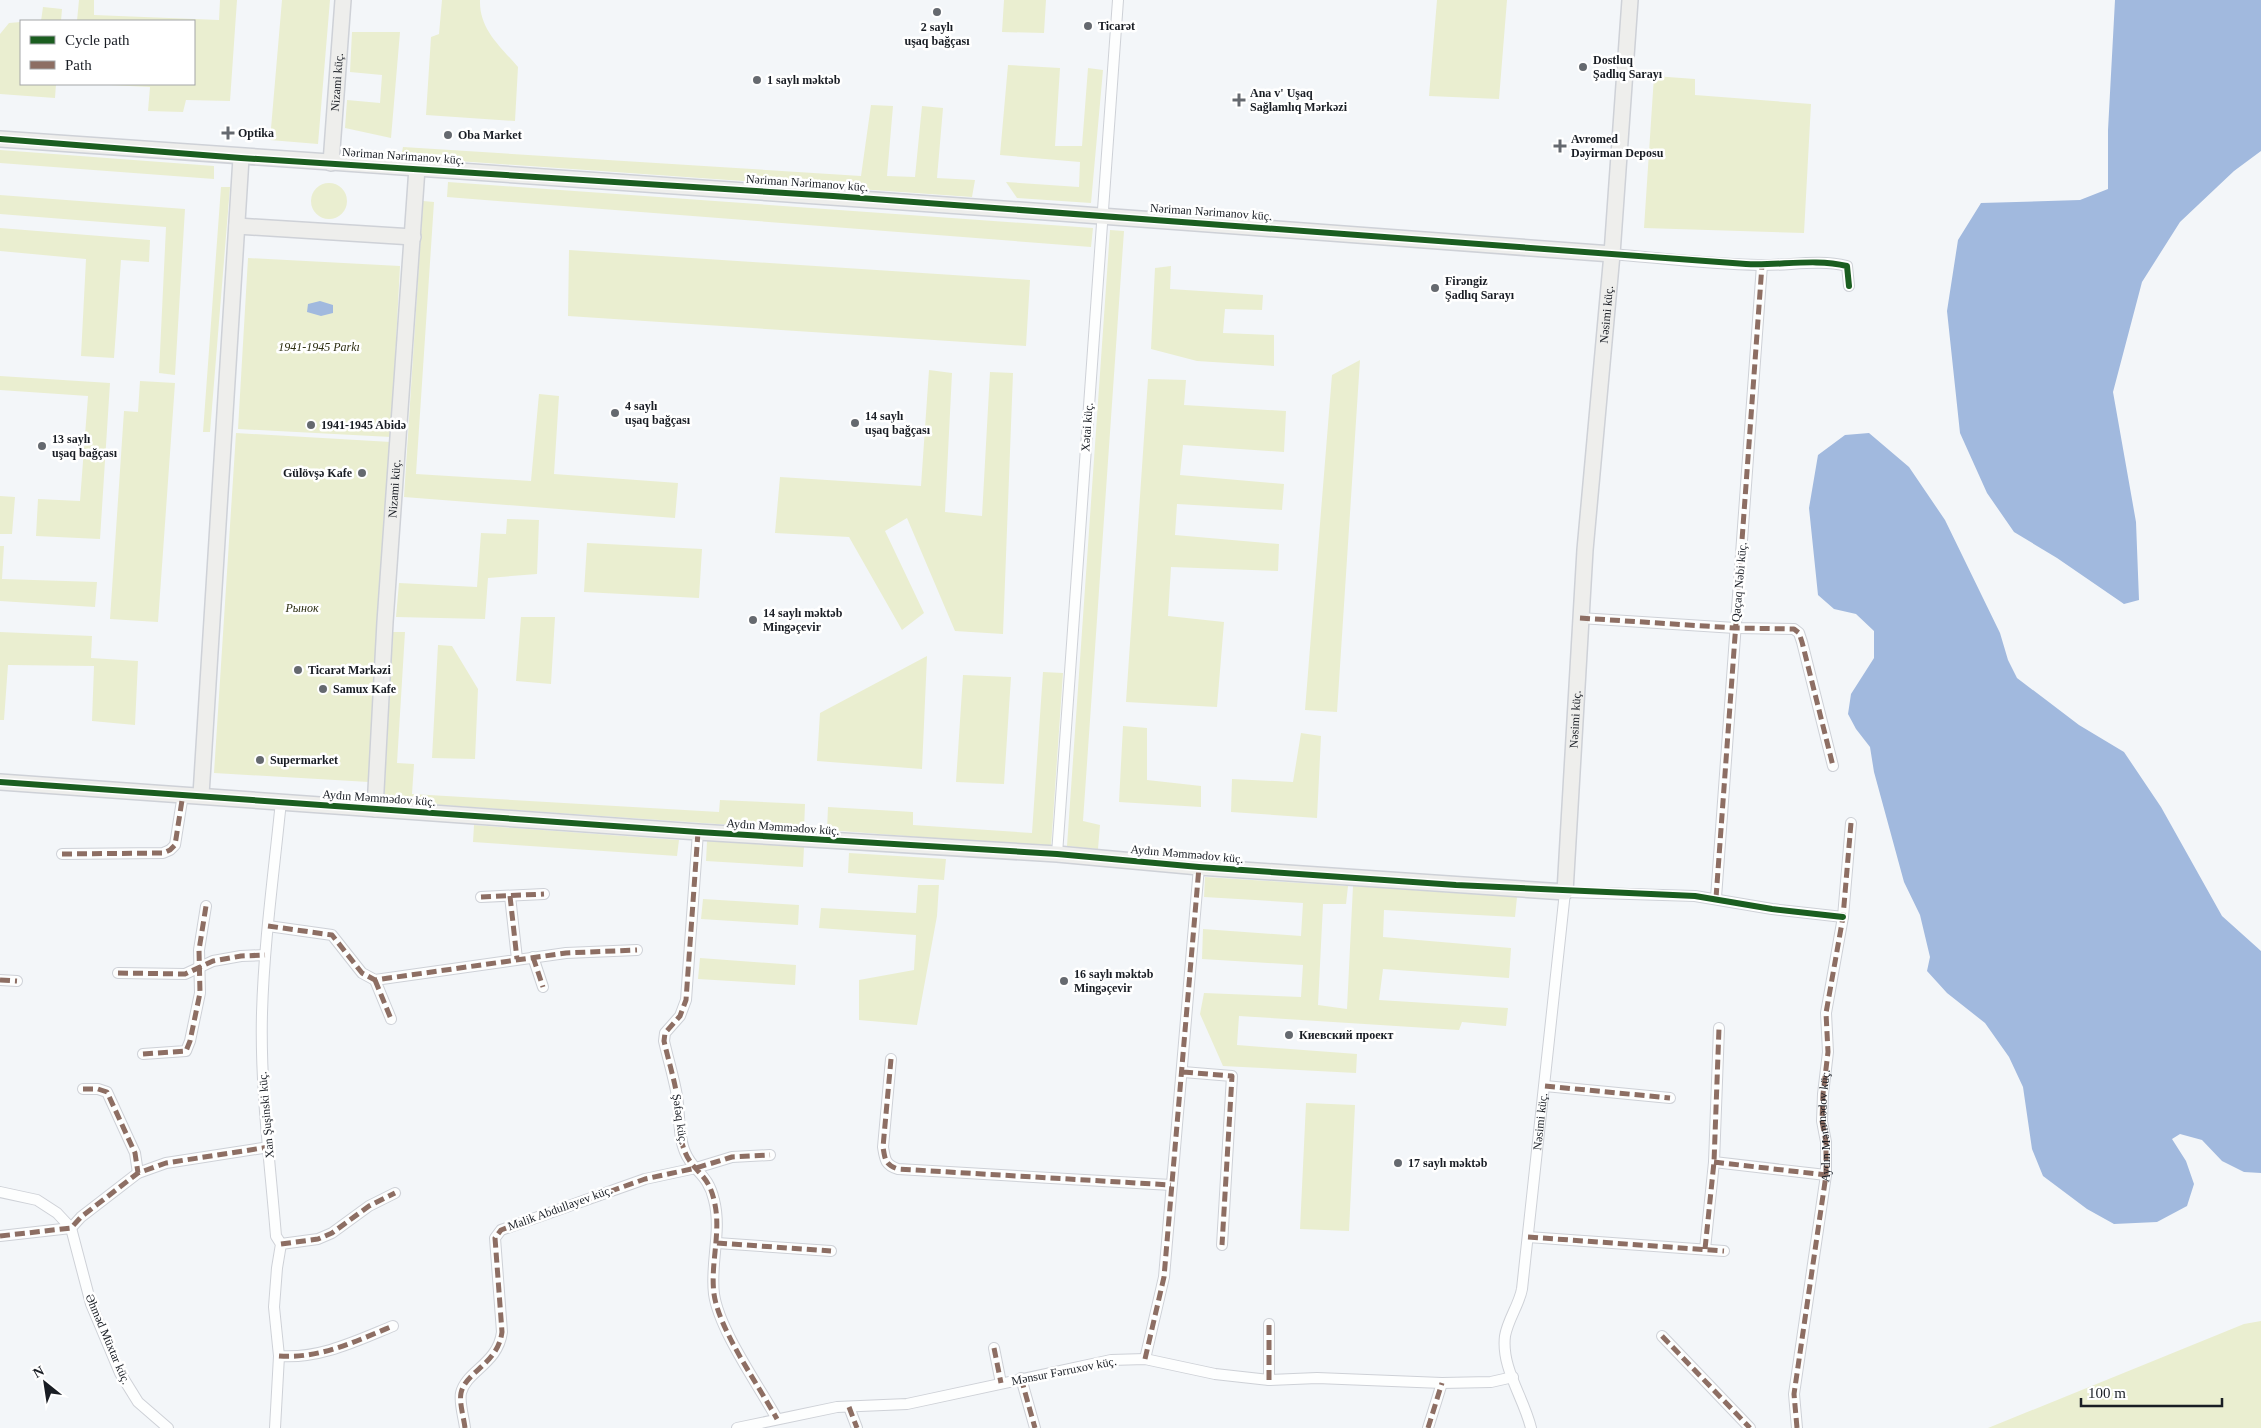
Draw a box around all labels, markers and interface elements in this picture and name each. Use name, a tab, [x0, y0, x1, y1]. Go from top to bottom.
marker: 2 saylı uşaq bağçası	[931, 6, 943, 18]
place label: Ticarət	[1098, 19, 1135, 33]
legend	[20, 20, 195, 85]
place label: 2 saylı uşaq bağçası	[904, 20, 970, 48]
marker: Ticarət	[1082, 20, 1094, 32]
text: Cycle path	[65, 32, 130, 48]
street label: Nizami küç.	[328, 52, 346, 112]
place label: Dostluq Şadlıq Sarayı	[1593, 53, 1663, 81]
text: Path	[65, 57, 92, 73]
marker: Dostluq Şadlıq Sarayı	[1577, 61, 1589, 73]
place label: 1 saylı məktəb	[767, 73, 841, 87]
marker: 1 saylı məktəb	[751, 74, 763, 86]
place label: Ana v' Uşaq Sağlamlıq Mərkəzi	[1250, 86, 1348, 114]
marker: Ana v' Uşaq Sağlamlıq Mərkəzi	[1232, 93, 1246, 107]
place label: Optika	[238, 126, 274, 140]
marker: Optika	[222, 127, 234, 139]
place label: Oba Market	[458, 128, 522, 142]
marker: Oba Market	[442, 129, 454, 141]
place label: Avromed Dəyirman Deposu	[1571, 132, 1664, 160]
marker: Avromed Dəyirman Deposu	[1553, 139, 1567, 153]
street label: Nəriman Nərimanov küç.	[342, 145, 464, 167]
street label: Nəriman Nərimanov küç.	[746, 172, 868, 194]
street label: Nəriman Nərimanov küç.	[1150, 201, 1272, 223]
place label: Firəngiz Şadlıq Sarayı	[1445, 274, 1515, 302]
marker: Firəngiz Şadlıq Sarayı	[1429, 282, 1441, 294]
street label: Nəsimi küç.	[1597, 285, 1616, 344]
park label: 1941-1945 Parkı	[278, 340, 360, 354]
place label: 4 saylı uşaq bağçası	[625, 399, 691, 427]
street label: Xətai küç.	[1078, 402, 1096, 452]
marker: 4 saylı uşaq bağçası	[609, 407, 621, 419]
place label: 14 saylı uşaq bağçası	[865, 409, 931, 437]
marker: 14 saylı uşaq bağçası	[849, 417, 861, 429]
place label: 1941-1945 Abidə	[321, 418, 406, 432]
marker: 1941-1945 Abidə	[305, 419, 317, 431]
place label: 13 saylı uşaq bağçası	[52, 432, 118, 460]
marker: 13 saylı uşaq bağçası	[36, 440, 48, 452]
street label: Nizami küç.	[385, 459, 403, 518]
place label: Gülövşə Kafe	[283, 466, 353, 480]
marker: Gülövşə Kafe	[356, 467, 368, 479]
street label: Qaçaq Nəbi küç.	[1729, 541, 1749, 623]
park label: Рынок	[284, 601, 319, 615]
place label: 14 saylı məktəb Mingəçevir	[763, 606, 843, 634]
marker: 14 saylı məktəb Mingəçevir	[747, 614, 759, 626]
place label: Ticarət Mərkəzi	[308, 663, 391, 677]
marker: Ticarət Mərkəzi	[292, 664, 304, 676]
place label: Samux Kafe	[333, 682, 397, 696]
marker: Samux Kafe	[317, 683, 329, 695]
street label: Nəsimi küç.	[1566, 690, 1584, 749]
place label: Supermarket	[270, 753, 338, 767]
marker: Supermarket	[254, 754, 266, 766]
street label: Aydın Məmmədov küç.	[322, 787, 436, 809]
street label: Aydın Məmmədov küç.	[726, 816, 840, 838]
street label: Aydın Məmmədov küç.	[1130, 842, 1244, 866]
place label: 16 saylı məktəb Mingəçevir	[1074, 967, 1154, 995]
marker: 16 saylı məktəb Mingəçevir	[1058, 975, 1070, 987]
place label: Киевский проект	[1299, 1028, 1393, 1042]
marker: Киевский проект	[1283, 1029, 1295, 1041]
street label: Aydın Məmmədov küç.	[1815, 1069, 1833, 1183]
street label: Xan Şuşinski küç.	[255, 1071, 277, 1159]
street label: Nəsimi küç.	[1530, 1092, 1550, 1151]
street label: Şəfəq küç.	[670, 1093, 690, 1145]
place label: 17 saylı məktəb	[1408, 1156, 1488, 1170]
marker: 17 saylı məktəb	[1392, 1157, 1404, 1169]
street label: Malik Abdullayev küç.	[506, 1183, 614, 1233]
street label: Əhməd Müxtar küç.	[83, 1292, 133, 1386]
street label: Mənsur Fərruxov küç.	[1010, 1354, 1118, 1388]
north arrow	[20, 1358, 70, 1408]
text: N	[31, 1363, 47, 1381]
scale bar	[2081, 1376, 2222, 1408]
text: 100 m	[2088, 1385, 2126, 1401]

